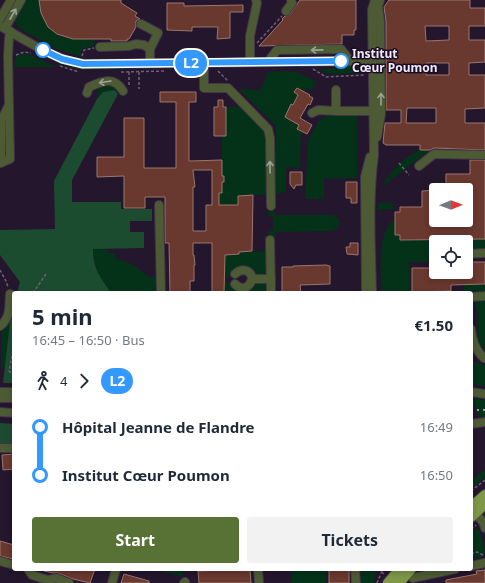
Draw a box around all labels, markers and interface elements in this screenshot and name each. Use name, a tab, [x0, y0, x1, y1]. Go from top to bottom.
one-way arrow	[9, 8, 17, 20]
unlabelled marker	[35, 42, 51, 58]
place label: Institut Cœur Poumon	[352, 45, 437, 76]
one-way arrow	[311, 46, 324, 53]
line badge: L2	[173, 50, 209, 76]
text: L2	[183, 53, 199, 72]
marker: Institut Cœur Poumon	[333, 53, 349, 69]
one-way arrow	[99, 78, 112, 86]
one-way arrow	[377, 93, 384, 106]
one-way arrow	[266, 161, 274, 174]
north arrow	[429, 183, 473, 227]
map controls	[429, 183, 473, 279]
button: locate	[429, 235, 473, 279]
text: 5 min	[32, 301, 93, 331]
text: €1.50	[414, 315, 453, 335]
text: 16:45 – 16:50 · Bus	[32, 331, 145, 349]
icon: walk	[32, 370, 54, 392]
icon: forward	[73, 370, 95, 392]
text: L2	[109, 371, 125, 390]
text: 4	[60, 372, 67, 390]
text: Hôpital Jeanne de Flandre	[62, 417, 255, 437]
text: 16:49	[420, 418, 453, 436]
text: Institut Cœur Poumon	[62, 465, 230, 485]
text: 16:50	[420, 466, 453, 484]
button: Start	[32, 517, 239, 563]
button: Tickets	[247, 517, 453, 563]

